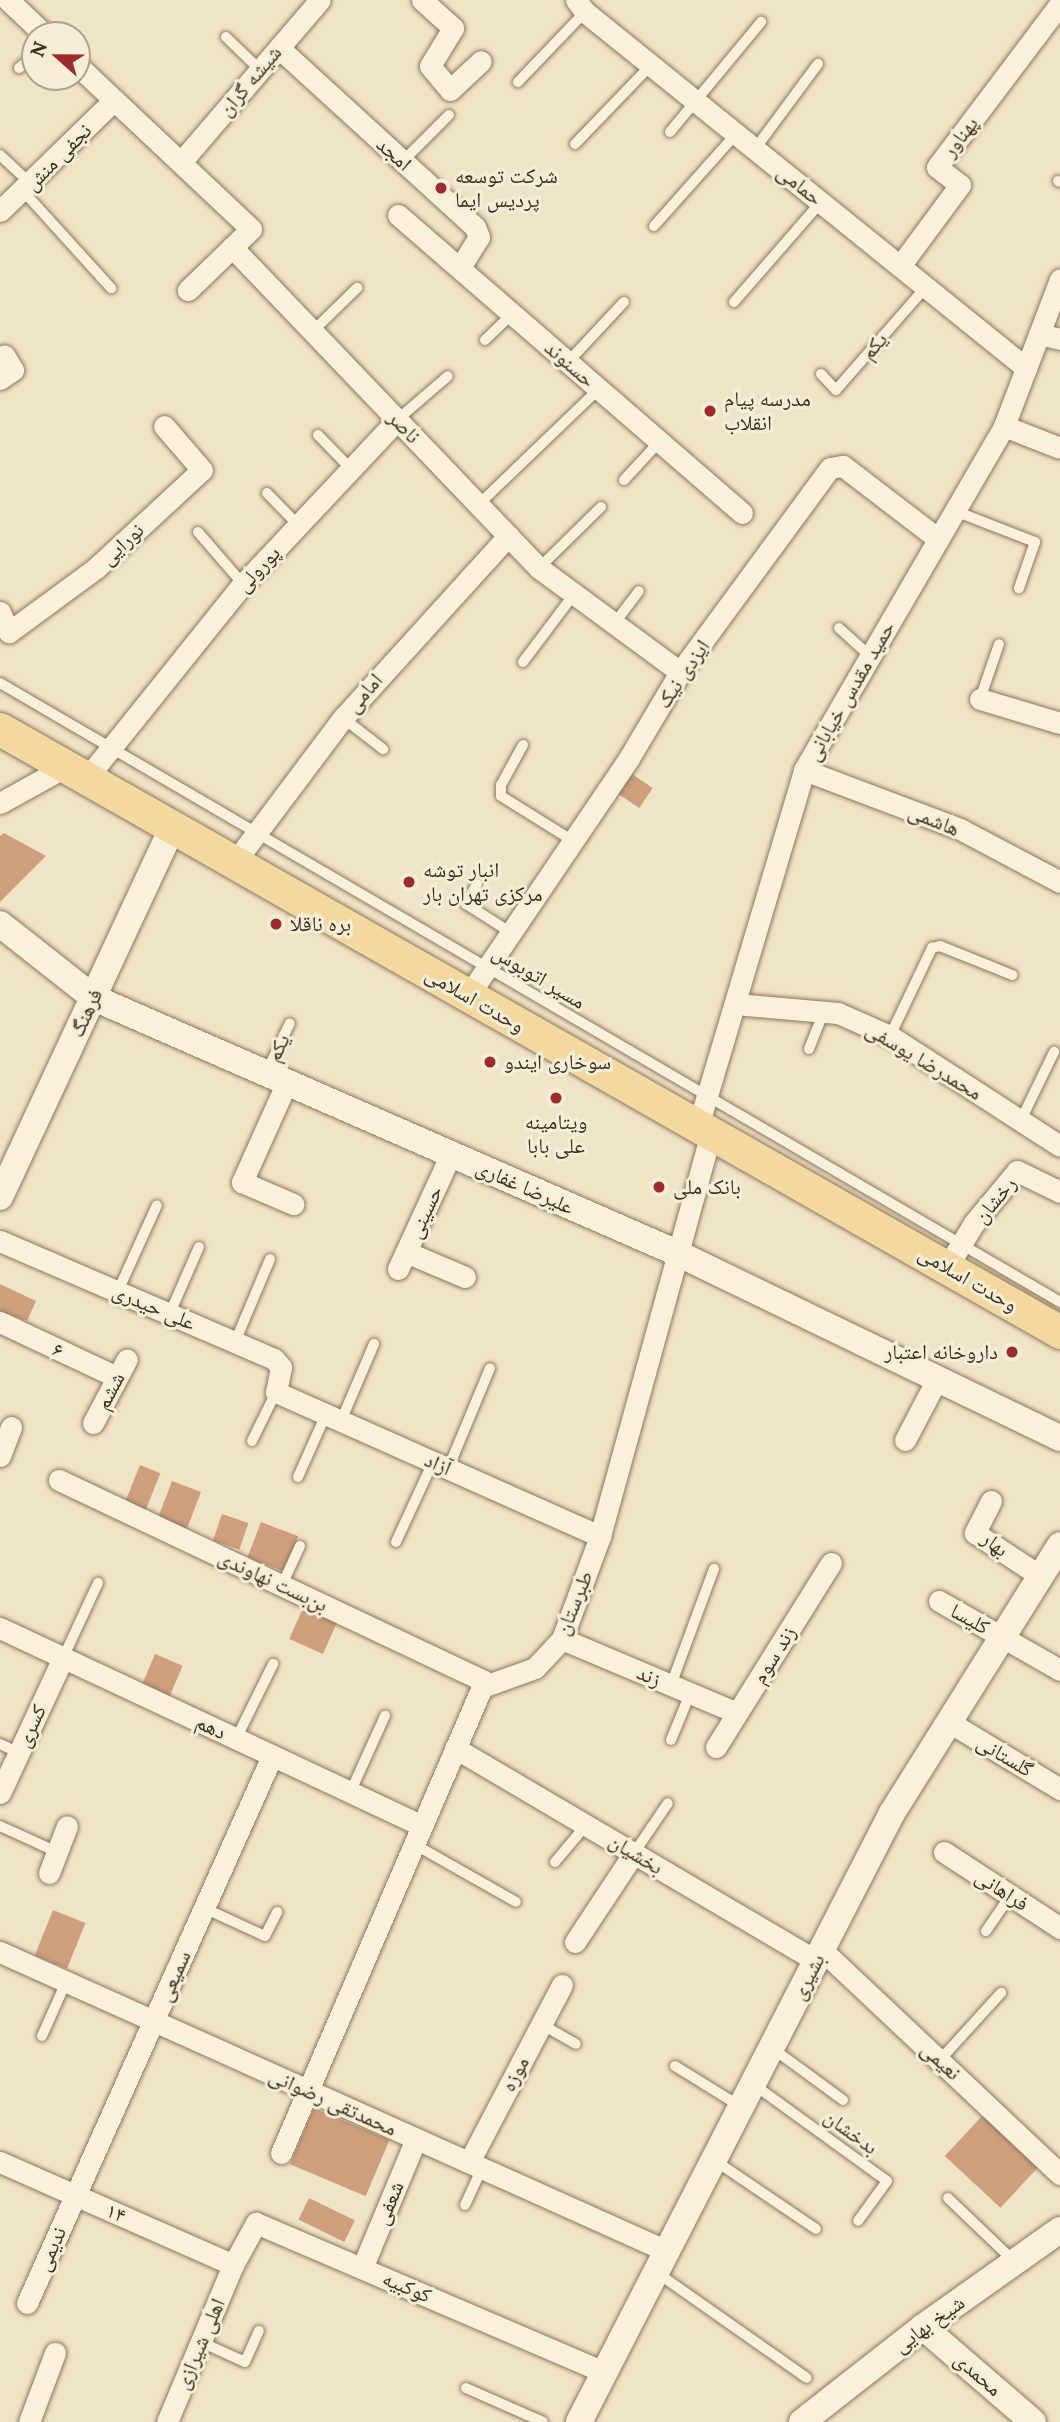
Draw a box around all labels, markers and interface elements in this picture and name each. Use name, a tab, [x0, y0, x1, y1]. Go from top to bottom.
north arrow	[21, 21, 91, 91]
text: N	[24, 38, 52, 60]
street label: شیشه گران	[213, 40, 287, 122]
street label: پهناور	[937, 112, 983, 162]
street label: نجفی منش	[19, 118, 97, 196]
street label: امجد	[371, 132, 417, 176]
street label: حمامی	[772, 159, 828, 211]
place label: شرکت توسعه پردیس ایما	[455, 163, 558, 213]
marker: شرکت توسعه پردیس ایما	[433, 180, 449, 196]
street label: یکم	[855, 327, 893, 365]
street label: حسنوند	[539, 335, 601, 393]
place label: مدرسه پیام انقلاب	[724, 386, 811, 436]
marker: مدرسه پیام انقلاب	[702, 403, 718, 419]
street label: ناصر	[382, 405, 426, 449]
street label: نورایی	[95, 518, 149, 570]
street label: پورولی	[230, 541, 286, 597]
street label: حمید مقدس خیابانی	[800, 617, 900, 765]
street label: ایزدی نیک	[651, 635, 715, 713]
street label: امامی	[340, 668, 388, 718]
street label: هاشمی	[905, 798, 963, 842]
place label: انبار توشه مرکزی تهران بار	[423, 857, 542, 907]
marker: انبار توشه مرکزی تهران بار	[401, 874, 417, 890]
place label: بره ناقلا	[290, 911, 351, 937]
marker: بره ناقلا	[268, 916, 284, 932]
street label: مسیر اتوبوس	[488, 939, 590, 1015]
street label: وحدت اسلامی	[421, 961, 529, 1039]
street label: فرهنگ	[64, 985, 108, 1041]
street label: محمدرضا یوسفی	[861, 1016, 987, 1106]
street label: یکم	[261, 1030, 295, 1066]
place label: سوخاری ایندو	[504, 1049, 611, 1075]
marker: سوخاری ایندو	[482, 1054, 498, 1070]
marker: ویتامینه علی بابا	[548, 1090, 564, 1106]
place label: ویتامینه علی بابا	[525, 1109, 587, 1159]
street label: علیرضا غفاری	[472, 1154, 578, 1220]
street label: رخشان	[968, 1172, 1022, 1228]
place label: بانک ملی	[673, 1174, 741, 1200]
marker: بانک ملی	[651, 1179, 667, 1195]
street label: حسینی	[402, 1182, 448, 1242]
street label: وحدت اسلامی	[914, 1240, 1022, 1318]
street label: علی حیدری	[109, 1278, 199, 1336]
street label: ۶	[48, 1337, 68, 1363]
place label: داروخانه اعتبار	[884, 1339, 998, 1365]
marker: داروخانه اعتبار	[1004, 1344, 1020, 1360]
street label: ششم	[90, 1368, 130, 1414]
street label: آزاد	[421, 1447, 455, 1481]
street label: بهار	[977, 1526, 1013, 1562]
street label: بن‌بست نهاوندی	[214, 1545, 332, 1617]
street label: طبرستان	[550, 1567, 598, 1639]
street label: کلیسا	[946, 1598, 994, 1640]
street label: زند سوم	[747, 1621, 801, 1689]
street label: زند	[633, 1660, 665, 1692]
street label: کسری	[10, 1701, 52, 1751]
street label: دهم	[192, 1709, 230, 1745]
street label: گلستانی	[972, 1730, 1038, 1782]
street label: بخشیان	[604, 1828, 668, 1880]
street label: فراهانی	[971, 1864, 1033, 1916]
street label: سمیعی	[152, 1947, 196, 2005]
street label: بشیری	[786, 1950, 830, 2004]
street label: نعیمی	[916, 2036, 966, 2086]
street label: موزه	[495, 2052, 535, 2096]
street label: محمدتقی رضوانی	[265, 2063, 401, 2141]
street label: بدخشان	[819, 2104, 883, 2160]
street label: شعفی	[369, 2177, 409, 2229]
street label: ۱۴	[102, 2198, 130, 2228]
street label: ندیمی	[30, 2223, 72, 2275]
street label: کوکبیه	[379, 2266, 435, 2308]
street label: شیخ بهایی	[889, 2290, 969, 2358]
street label: اهلی شیرازی	[170, 2295, 230, 2393]
street label: محمدی	[949, 2346, 1007, 2402]

